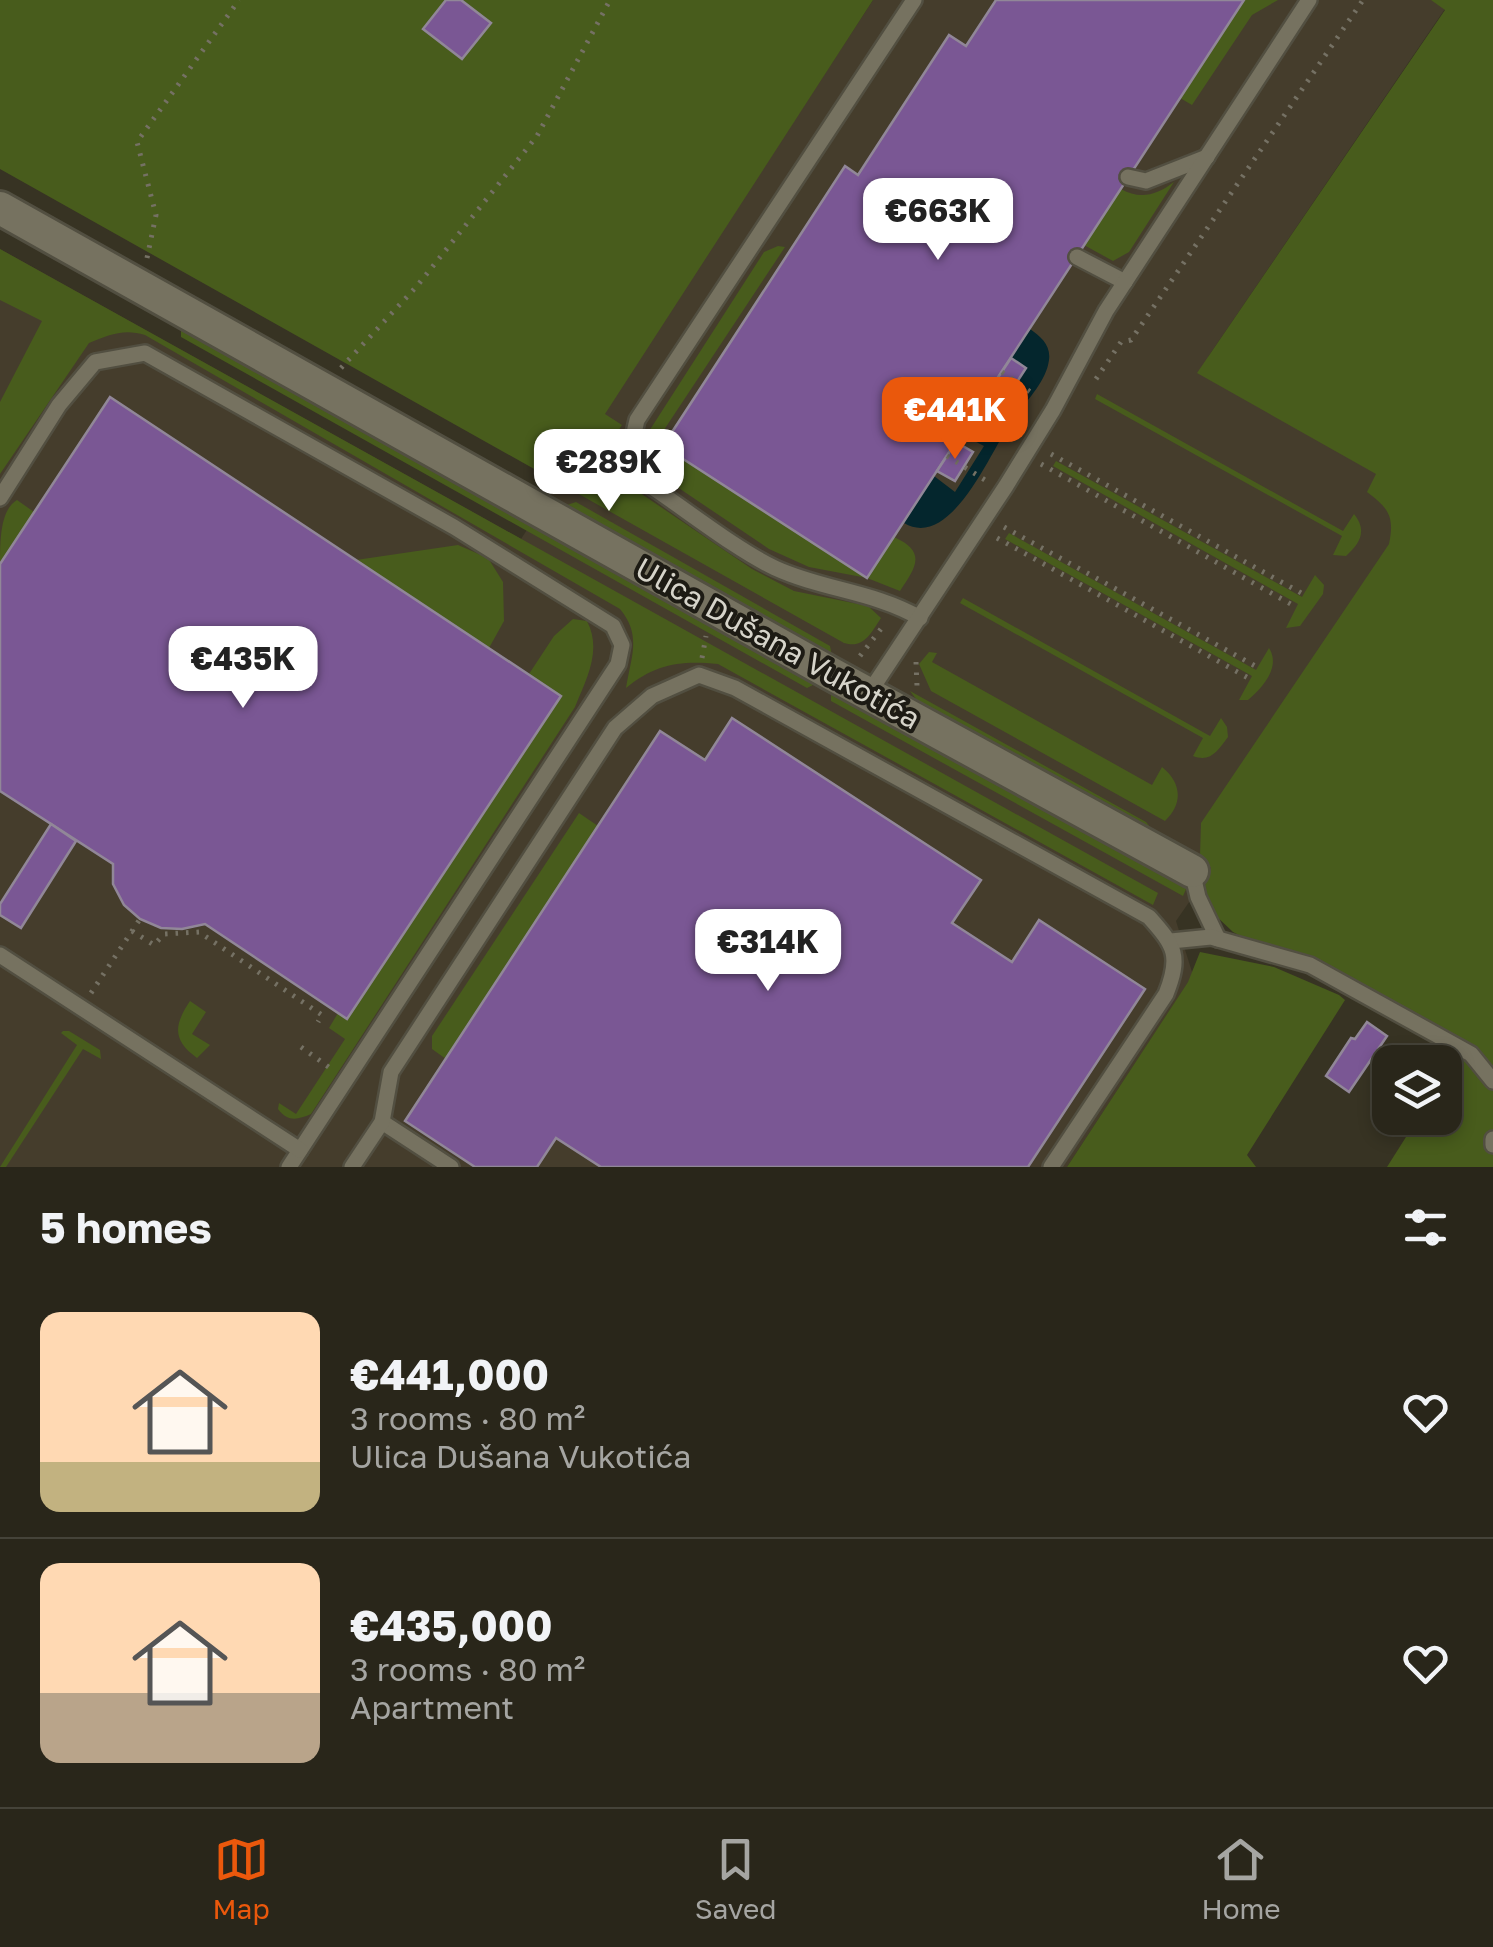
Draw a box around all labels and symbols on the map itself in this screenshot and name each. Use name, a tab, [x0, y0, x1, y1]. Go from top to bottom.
pin: €663K	[868, 178, 1008, 263]
pin: €441K	[885, 377, 1025, 462]
pin: €289K	[539, 429, 679, 514]
street label: Ulica Dušana Vukotića	[629, 550, 927, 736]
pin: €435K	[173, 626, 313, 711]
pin: €314K	[698, 909, 838, 994]

